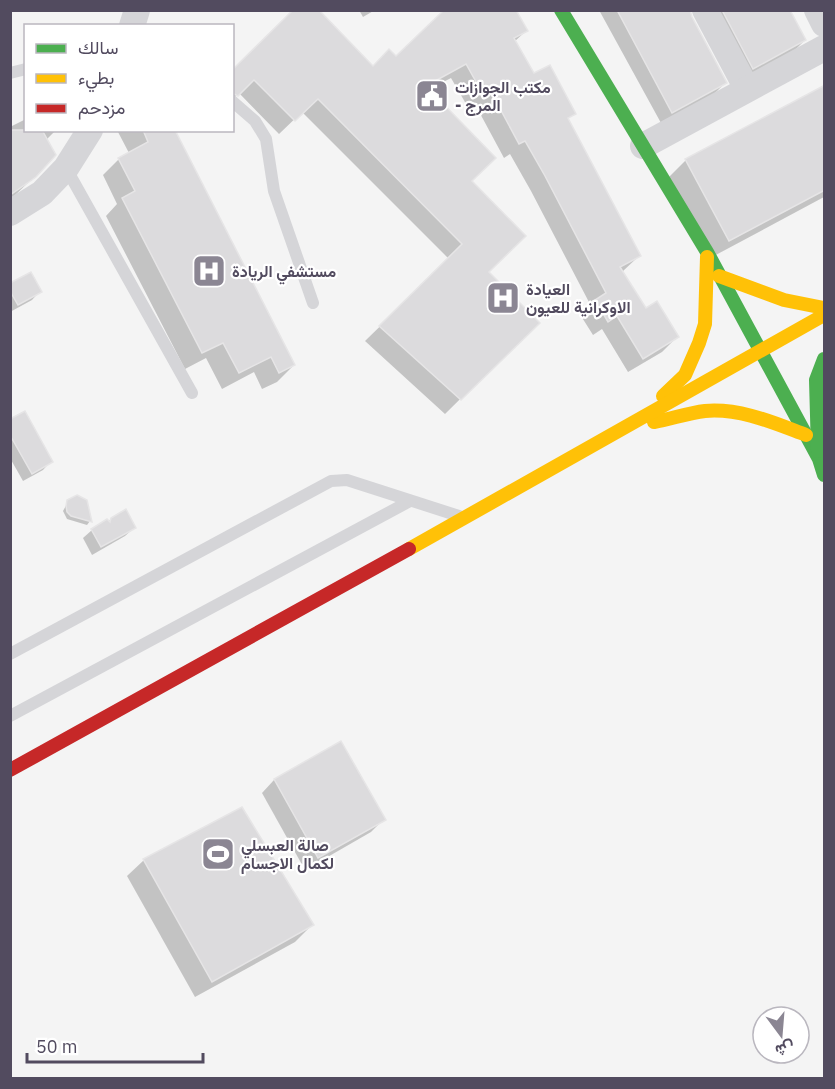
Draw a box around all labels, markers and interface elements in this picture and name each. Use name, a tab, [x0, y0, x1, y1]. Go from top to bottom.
legend	[24, 24, 234, 132]
text: سالك	[78, 36, 118, 59]
text: بطيء	[78, 66, 114, 93]
place label: مكتب الجوازات - المرج	[455, 77, 551, 116]
public building icon: مكتب الجوازات - المرج	[414, 78, 450, 114]
text: مزدحم	[78, 96, 125, 120]
hospital icon: مستشفي الريادة	[191, 253, 227, 289]
place label: مستشفي الريادة	[232, 261, 337, 285]
place label: العيادة الاوكرانية للعيون	[526, 279, 631, 318]
hospital icon: العيادة الاوكرانية للعيون	[485, 280, 521, 316]
place label: صالة العبسلي لكمال الاجسام	[241, 835, 334, 874]
sports icon: صالة العبسلي لكمال الاجسام	[200, 836, 236, 872]
north arrow	[751, 1005, 811, 1065]
scale bar	[27, 1026, 202, 1064]
text: 50 m	[36, 1035, 78, 1058]
text: ش	[773, 1037, 797, 1062]

